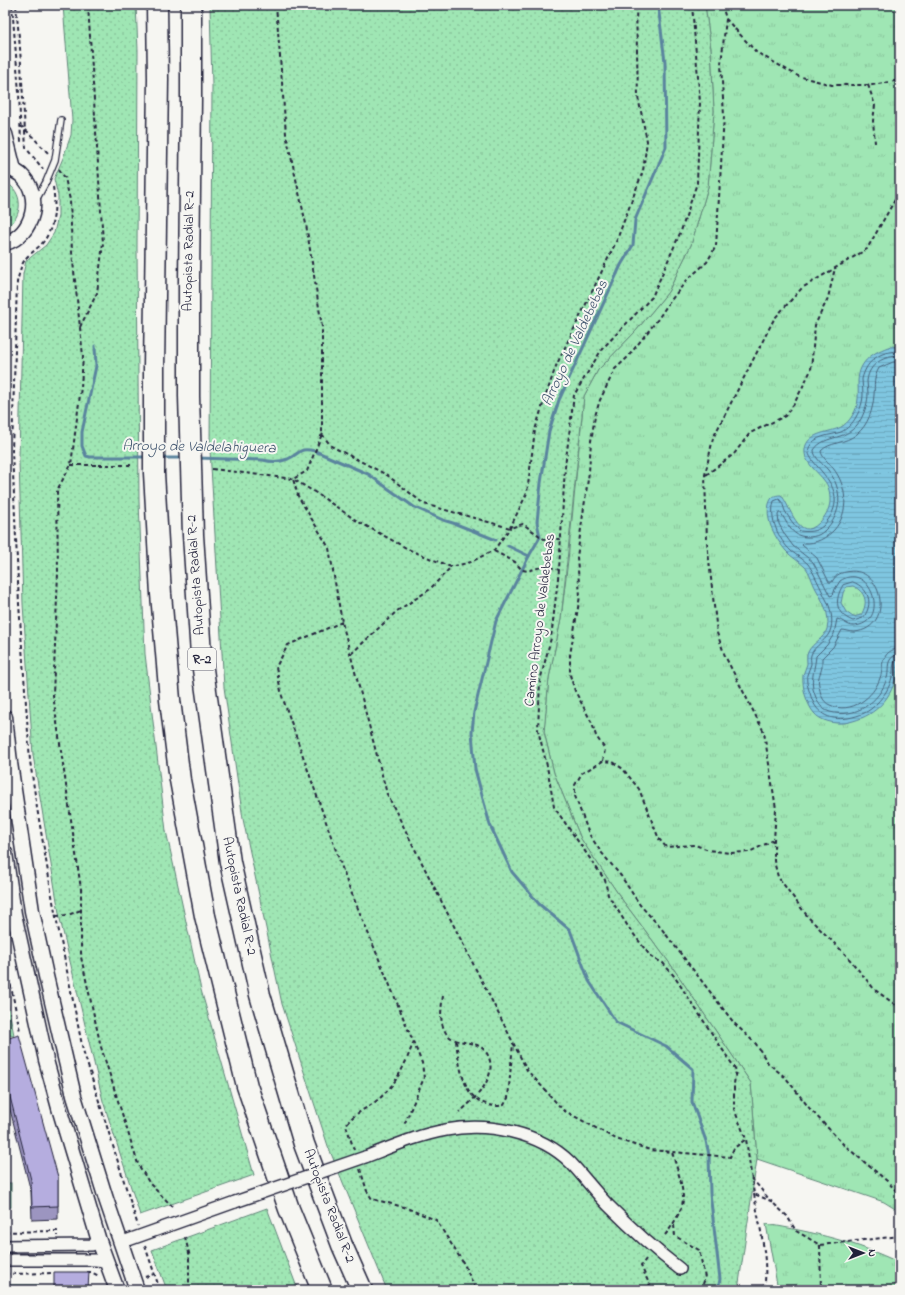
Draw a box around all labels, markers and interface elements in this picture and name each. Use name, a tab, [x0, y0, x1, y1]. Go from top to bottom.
street label: Autopista Radial R-2	[177, 190, 201, 312]
water label: Arroyo de Valdebebas	[536, 276, 615, 410]
water label: Arroyo de Valdelahiguera	[122, 435, 277, 460]
street label: Autopista Radial R-2	[181, 514, 211, 636]
street label: Camino Arroyo de Valdebebas	[519, 532, 562, 708]
road number: R-2	[188, 648, 216, 670]
street label: Autopista Radial R-2	[216, 835, 262, 957]
street label: Autopista Radial R-2	[298, 1146, 360, 1266]
north arrow	[843, 1233, 883, 1273]
text: N	[864, 1249, 880, 1257]

